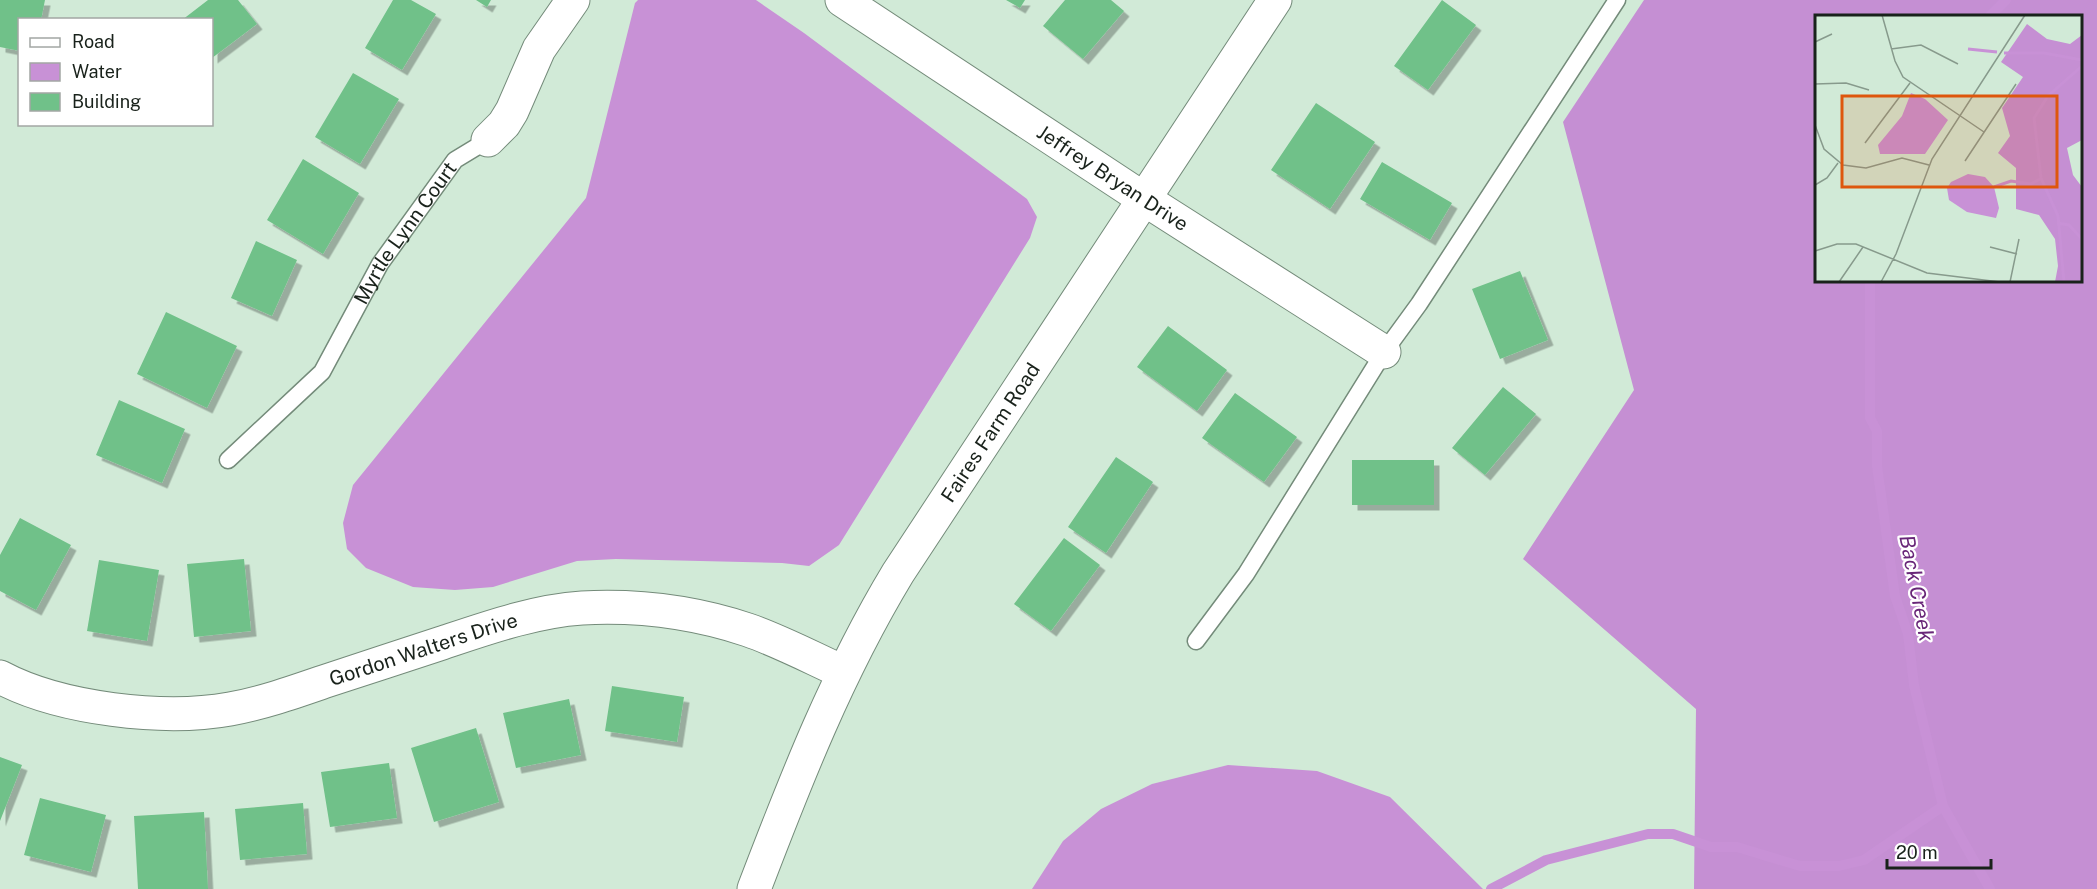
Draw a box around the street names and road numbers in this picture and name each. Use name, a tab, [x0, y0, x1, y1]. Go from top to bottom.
street label: Jeffrey Bryan Drive	[1033, 120, 1193, 236]
street label: Myrtle Lynn Court	[349, 157, 462, 308]
street label: Faires Farm Road	[936, 358, 1045, 507]
street label: Gordon Walters Drive	[326, 608, 520, 691]

